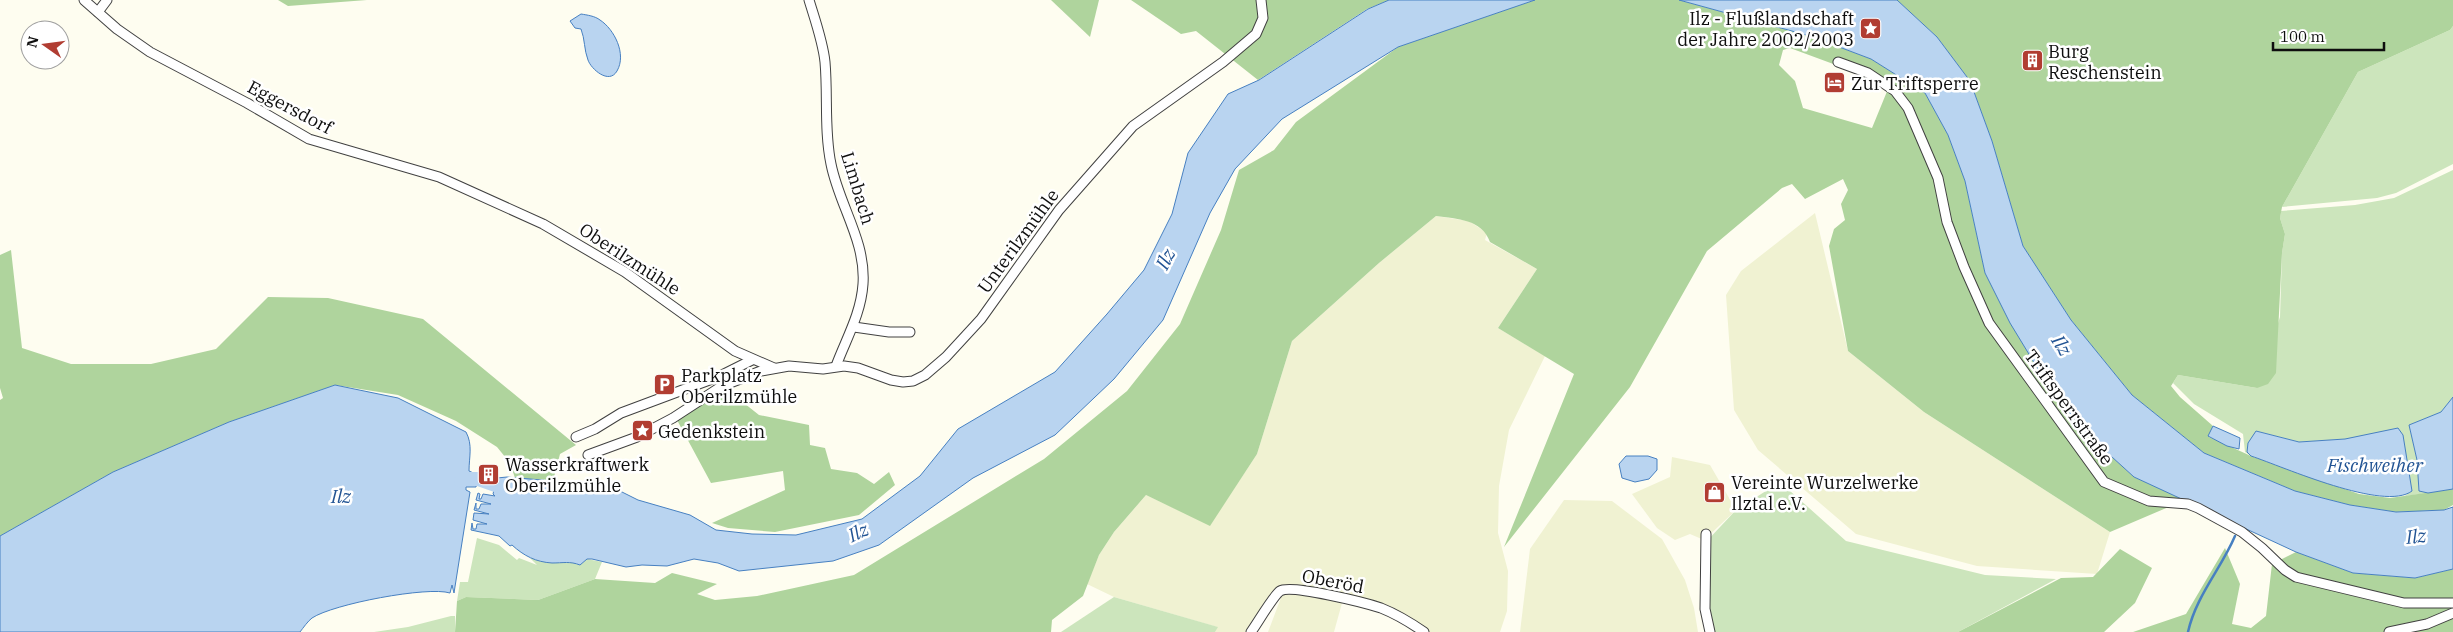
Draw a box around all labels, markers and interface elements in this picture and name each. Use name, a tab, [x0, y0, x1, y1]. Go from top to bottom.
place label: Ilz - Flußlandschaft der Jahre 2002/2003	[1677, 7, 1854, 51]
place icon: Ilz - Flußlandschaft der Jahre 2002/2003	[1858, 16, 1882, 40]
north arrow	[20, 20, 70, 70]
scale bar	[2273, 20, 2384, 52]
text: 100 m	[2280, 27, 2325, 46]
text: N	[22, 34, 42, 49]
place label: Burg Reschenstein	[2048, 40, 2162, 84]
building icon: Burg Reschenstein	[2020, 49, 2044, 73]
hotel icon: Zur Triftsperre	[1823, 71, 1847, 95]
place label: Zur Triftsperre	[1851, 72, 1979, 95]
street label: Eggersdorf	[244, 75, 338, 140]
street label: Limbach	[836, 149, 880, 227]
street label: Unterilzmühle	[972, 184, 1064, 298]
street label: Oberilzmühle	[575, 218, 685, 300]
water label: Ilz	[1149, 244, 1180, 274]
water label: Ilz	[2046, 329, 2078, 360]
street label: Triftsperrstraße	[2019, 345, 2119, 469]
place label: Parkplatz Oberilzmühle	[681, 364, 797, 408]
parking icon: Parkplatz Oberilzmühle	[653, 373, 677, 397]
place icon: Gedenkstein	[630, 419, 654, 443]
place label: Gedenkstein	[658, 420, 765, 443]
place label: Wasserkraftwerk Oberilzmühle	[505, 453, 649, 497]
water label: Fischweiher	[2326, 453, 2424, 477]
building icon: Wasserkraftwerk Oberilzmühle	[477, 462, 501, 486]
place label: Vereinte Wurzelwerke Ilztal e.V.	[1731, 471, 1918, 515]
shop icon: Vereinte Wurzelwerke Ilztal e.V.	[1703, 480, 1727, 504]
water label: Ilz	[330, 484, 351, 508]
water label: Ilz	[843, 517, 872, 548]
water label: Ilz	[2404, 523, 2428, 549]
street label: Oberöd	[1300, 564, 1366, 598]

